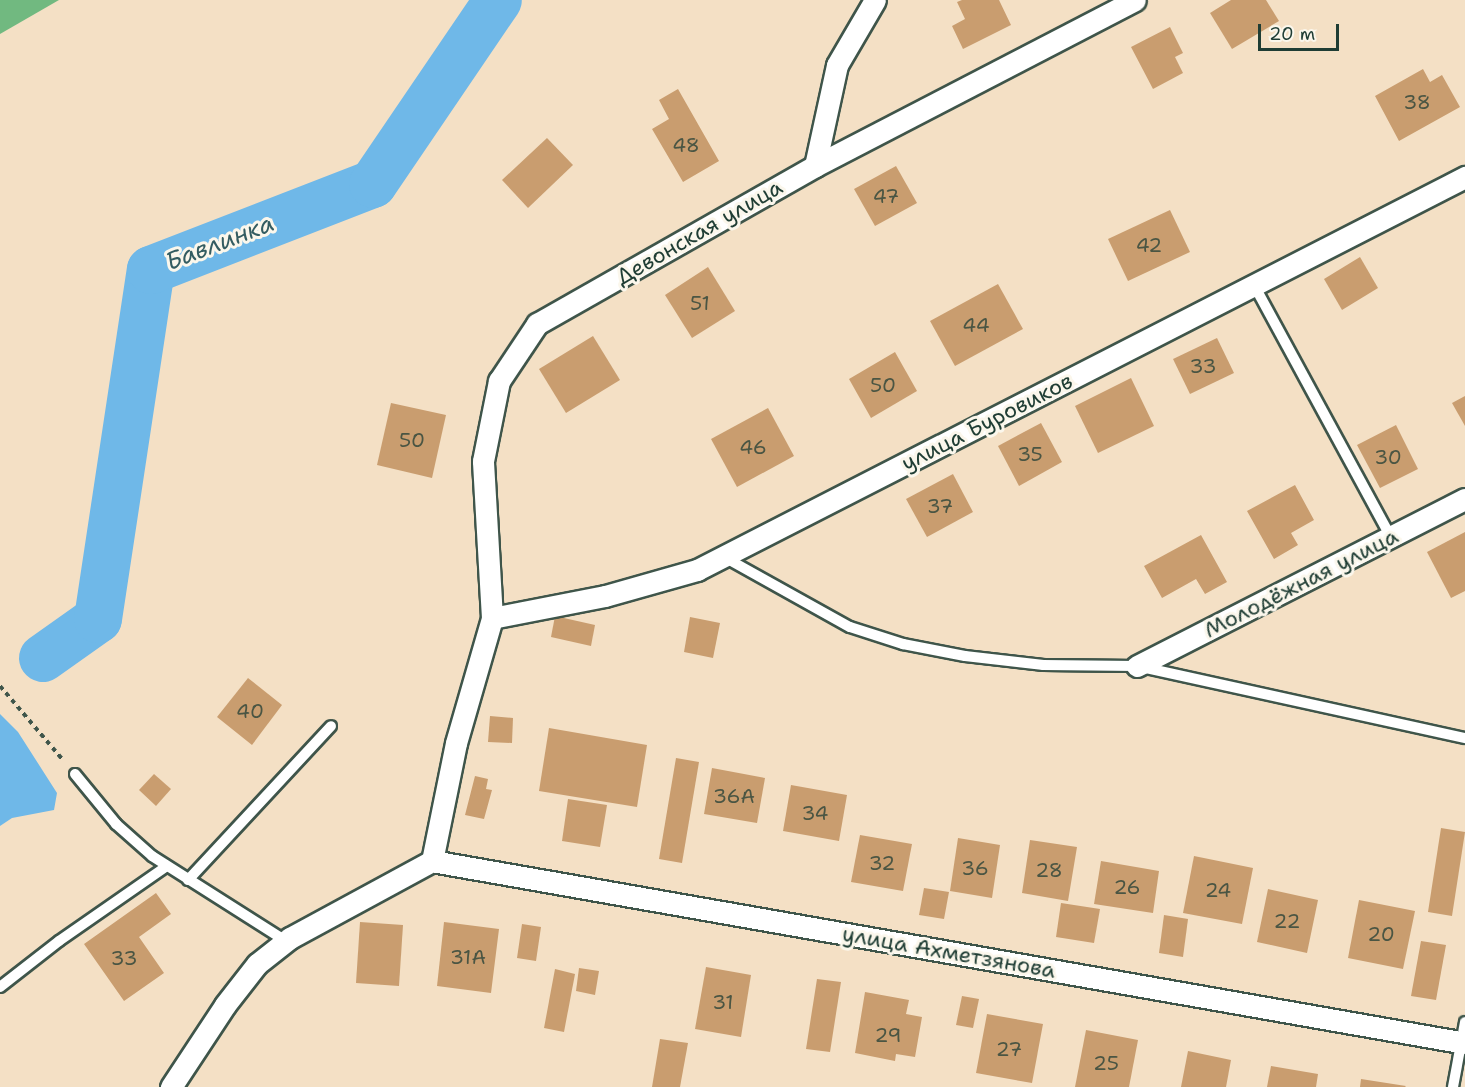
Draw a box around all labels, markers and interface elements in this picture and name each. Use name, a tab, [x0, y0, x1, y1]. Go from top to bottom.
scale bar	[1261, 12, 1342, 50]
text: 20 m	[1269, 22, 1315, 46]
house number: 38	[1403, 90, 1431, 114]
house number: 48	[672, 133, 700, 157]
street label: Девонская улица	[611, 174, 787, 290]
house number: 47	[873, 184, 899, 208]
water label: Бавлинка	[162, 209, 278, 277]
house number: 42	[1136, 233, 1162, 257]
house number: 51	[690, 291, 710, 315]
house number: 44	[962, 313, 990, 337]
house number: 33	[1190, 354, 1216, 378]
street label: улица Буровиков	[897, 367, 1077, 477]
house number: 50	[870, 373, 896, 397]
house number: 50	[399, 428, 425, 452]
house number: 46	[739, 435, 767, 459]
house number: 35	[1017, 442, 1043, 466]
house number: 30	[1374, 445, 1402, 469]
house number: 37	[927, 494, 953, 518]
street label: Молодёжная улица	[1200, 523, 1402, 643]
house number: 40	[236, 699, 264, 723]
house number: 36А	[713, 784, 755, 808]
house number: 34	[801, 801, 829, 825]
house number: 32	[869, 851, 895, 875]
house number: 36	[961, 856, 989, 880]
house number: 28	[1035, 858, 1063, 882]
house number: 26	[1113, 875, 1141, 899]
house number: 24	[1205, 878, 1231, 902]
house number: 22	[1274, 909, 1300, 933]
street label: улица Ахметзянова	[840, 920, 1058, 984]
house number: 20	[1367, 922, 1395, 946]
house number: 31А	[450, 945, 486, 969]
house number: 33	[111, 946, 137, 970]
house number: 31	[712, 990, 734, 1014]
house number: 29	[875, 1023, 901, 1047]
house number: 27	[996, 1037, 1022, 1061]
house number: 25	[1093, 1051, 1119, 1075]

